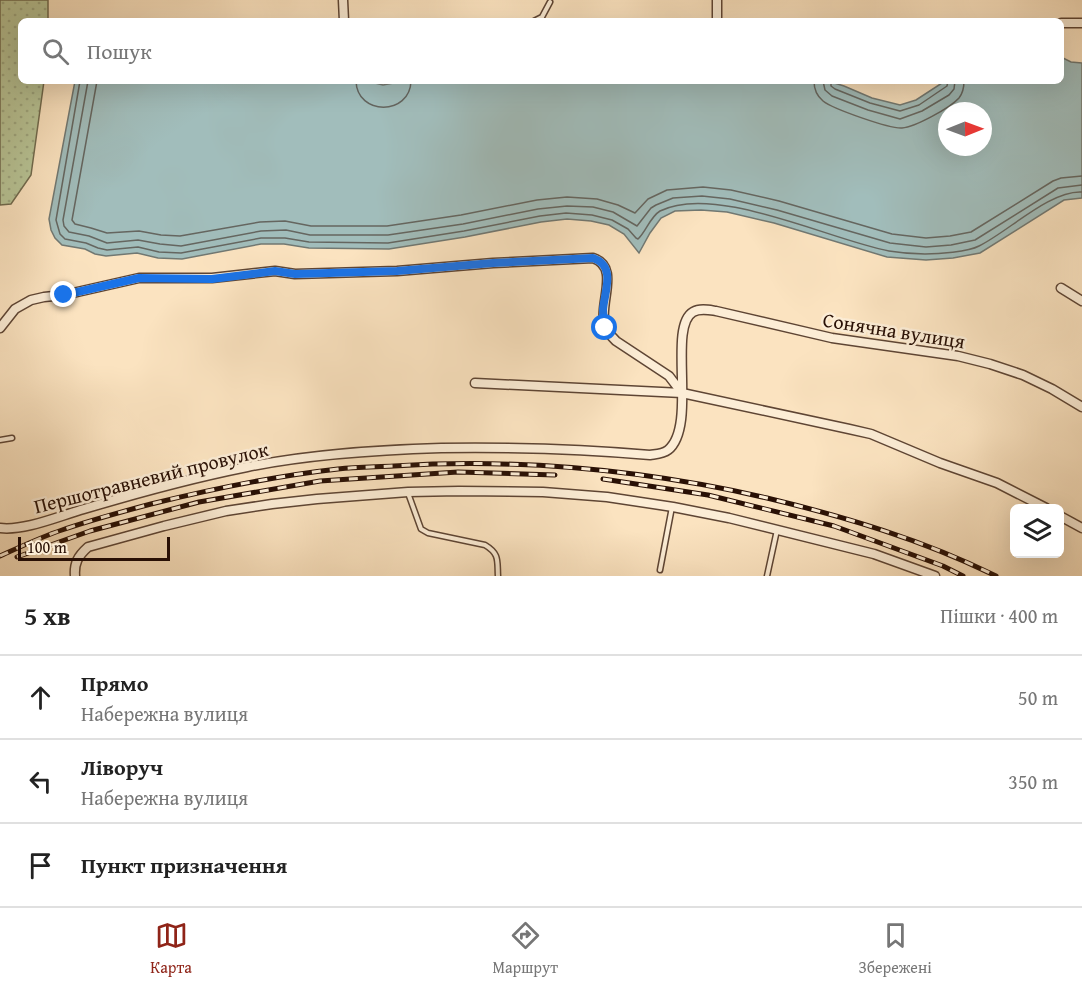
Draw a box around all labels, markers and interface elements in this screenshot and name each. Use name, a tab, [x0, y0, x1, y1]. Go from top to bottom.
search box	[18, 18, 1064, 84]
icon: search	[39, 35, 72, 68]
text: Пошук	[87, 35, 152, 67]
north arrow	[938, 102, 992, 156]
route end	[50, 281, 76, 307]
street label: Сонячна вулиця	[821, 304, 967, 356]
route start	[591, 314, 617, 340]
street label: Першотравневий провулок	[31, 434, 272, 520]
map controls	[1010, 504, 1064, 558]
button: layers	[1010, 504, 1064, 558]
scale bar	[18, 534, 170, 562]
text: 100 m	[27, 535, 67, 559]
text: 5 хв	[24, 596, 71, 635]
text: Пішки · 400 m	[940, 601, 1058, 630]
text: Прямо	[81, 667, 148, 699]
icon: ahead	[24, 681, 57, 714]
text: 50 m	[1018, 683, 1058, 712]
text: Набережна вулиця	[81, 699, 248, 728]
text: Ліворуч	[81, 751, 163, 783]
icon: left	[24, 765, 57, 798]
text: 350 m	[1008, 767, 1058, 796]
text: Набережна вулиця	[81, 783, 248, 812]
icon: arrive	[24, 849, 57, 882]
text: Пункт призначення	[81, 849, 287, 881]
tab: Карта	[150, 919, 192, 979]
tab: Маршрут	[492, 919, 558, 979]
tab: Збережені	[859, 919, 932, 979]

